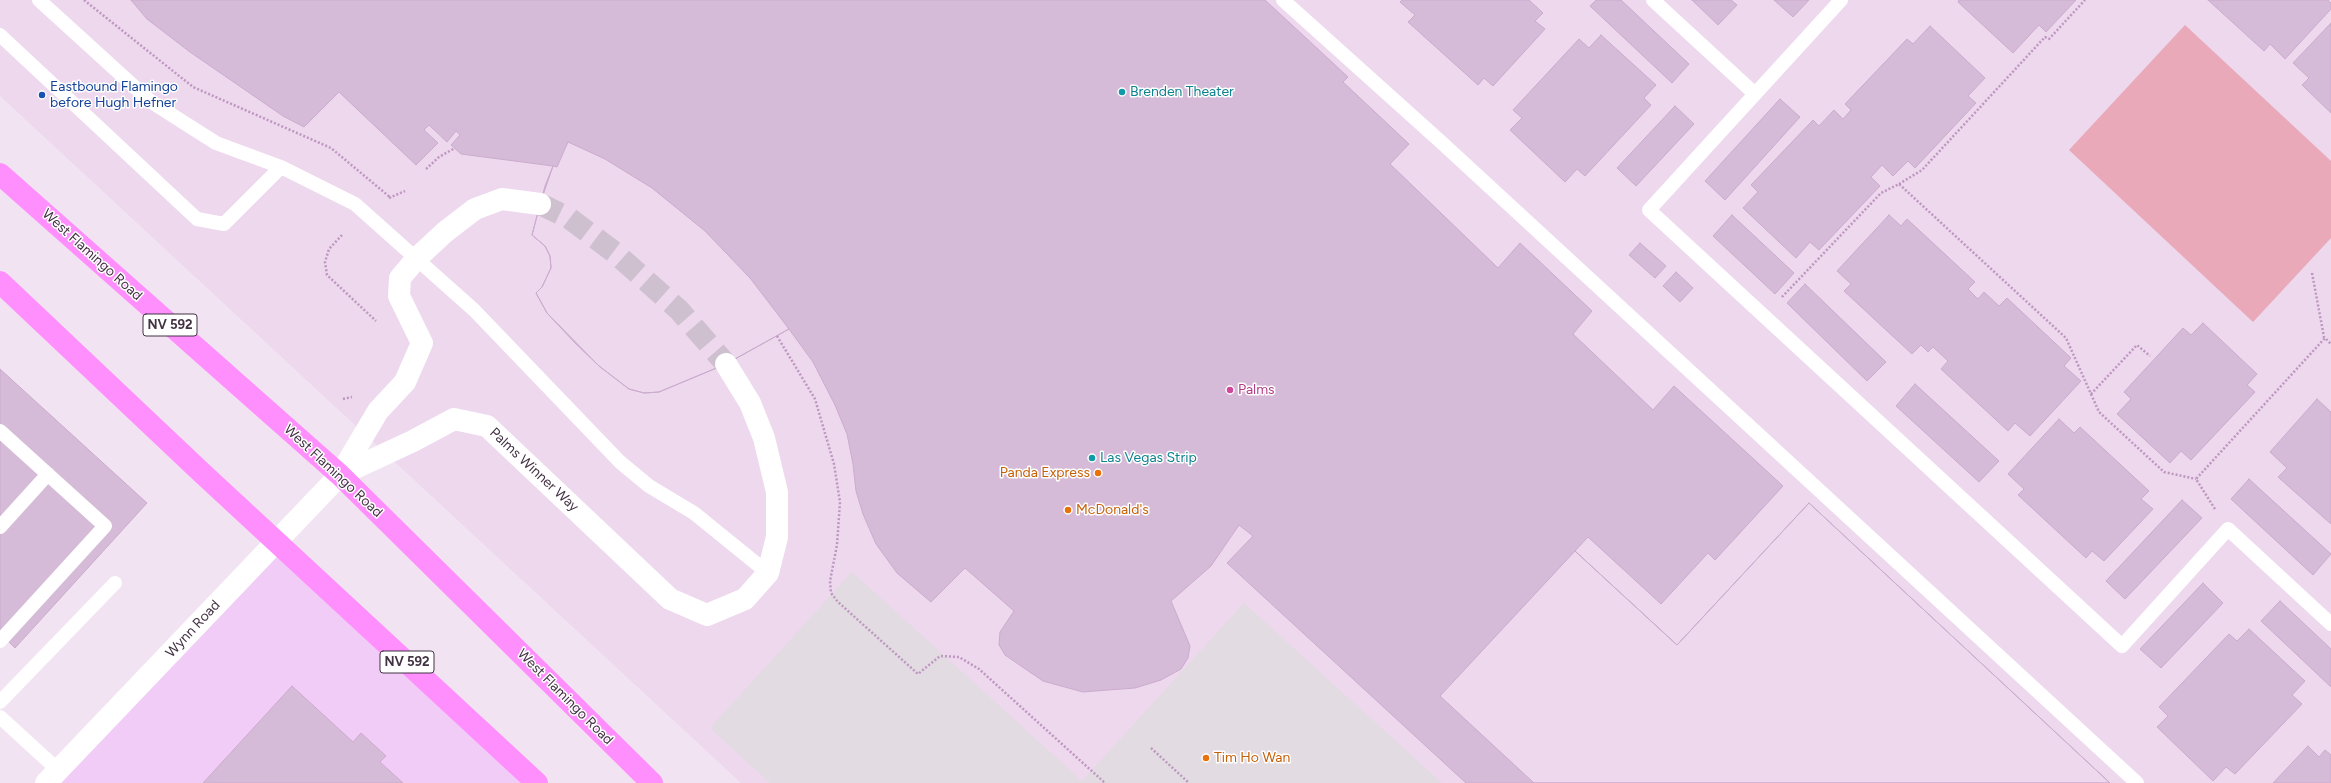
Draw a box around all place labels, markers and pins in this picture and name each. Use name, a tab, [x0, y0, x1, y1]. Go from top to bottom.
place label: Eastbound Flamingo before Hugh Hefner	[50, 79, 178, 112]
place label: Brenden Theater	[1130, 84, 1234, 100]
marker: Brenden Theater	[1117, 87, 1127, 97]
marker: Eastbound Flamingo before Hugh Hefner	[37, 90, 47, 100]
place label: Palms	[1238, 382, 1275, 398]
marker: Palms	[1225, 385, 1235, 395]
place label: Las Vegas Strip	[1100, 450, 1197, 466]
marker: Las Vegas Strip	[1087, 453, 1097, 463]
place label: Panda Express	[1000, 465, 1090, 481]
marker: Panda Express	[1093, 468, 1103, 478]
place label: McDonald's	[1076, 502, 1149, 518]
marker: McDonald's	[1063, 505, 1073, 515]
place label: Tim Ho Wan	[1214, 750, 1290, 766]
marker: Tim Ho Wan	[1201, 753, 1211, 763]

